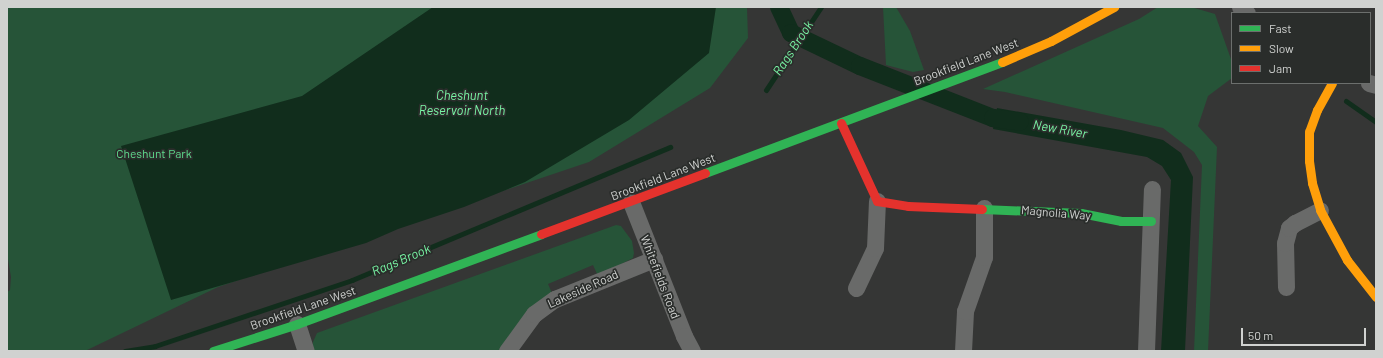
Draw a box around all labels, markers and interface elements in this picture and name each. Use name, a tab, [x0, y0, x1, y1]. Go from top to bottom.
legend	[1231, 12, 1371, 84]
water label: Rags Brook	[769, 18, 817, 78]
text: Fast	[1269, 21, 1292, 35]
street label: Brookfield Lane West	[912, 35, 1020, 89]
text: Slow	[1269, 41, 1294, 55]
text: Jam	[1269, 61, 1292, 75]
water label: Cheshunt Reservoir North	[419, 88, 505, 119]
water label: New River	[1032, 117, 1088, 141]
park label: Cheshunt Park	[116, 147, 192, 161]
street label: Brookfield Lane West	[609, 150, 717, 204]
street label: Magnolia Way	[1021, 203, 1091, 223]
street label: Whitefields Road	[637, 233, 683, 321]
water label: Rags Brook	[369, 241, 433, 279]
street label: Lakeside Road	[545, 267, 621, 311]
street label: Brookfield Lane West	[248, 283, 358, 333]
scale bar	[1243, 320, 1368, 346]
text: 50 m	[1248, 328, 1273, 342]

